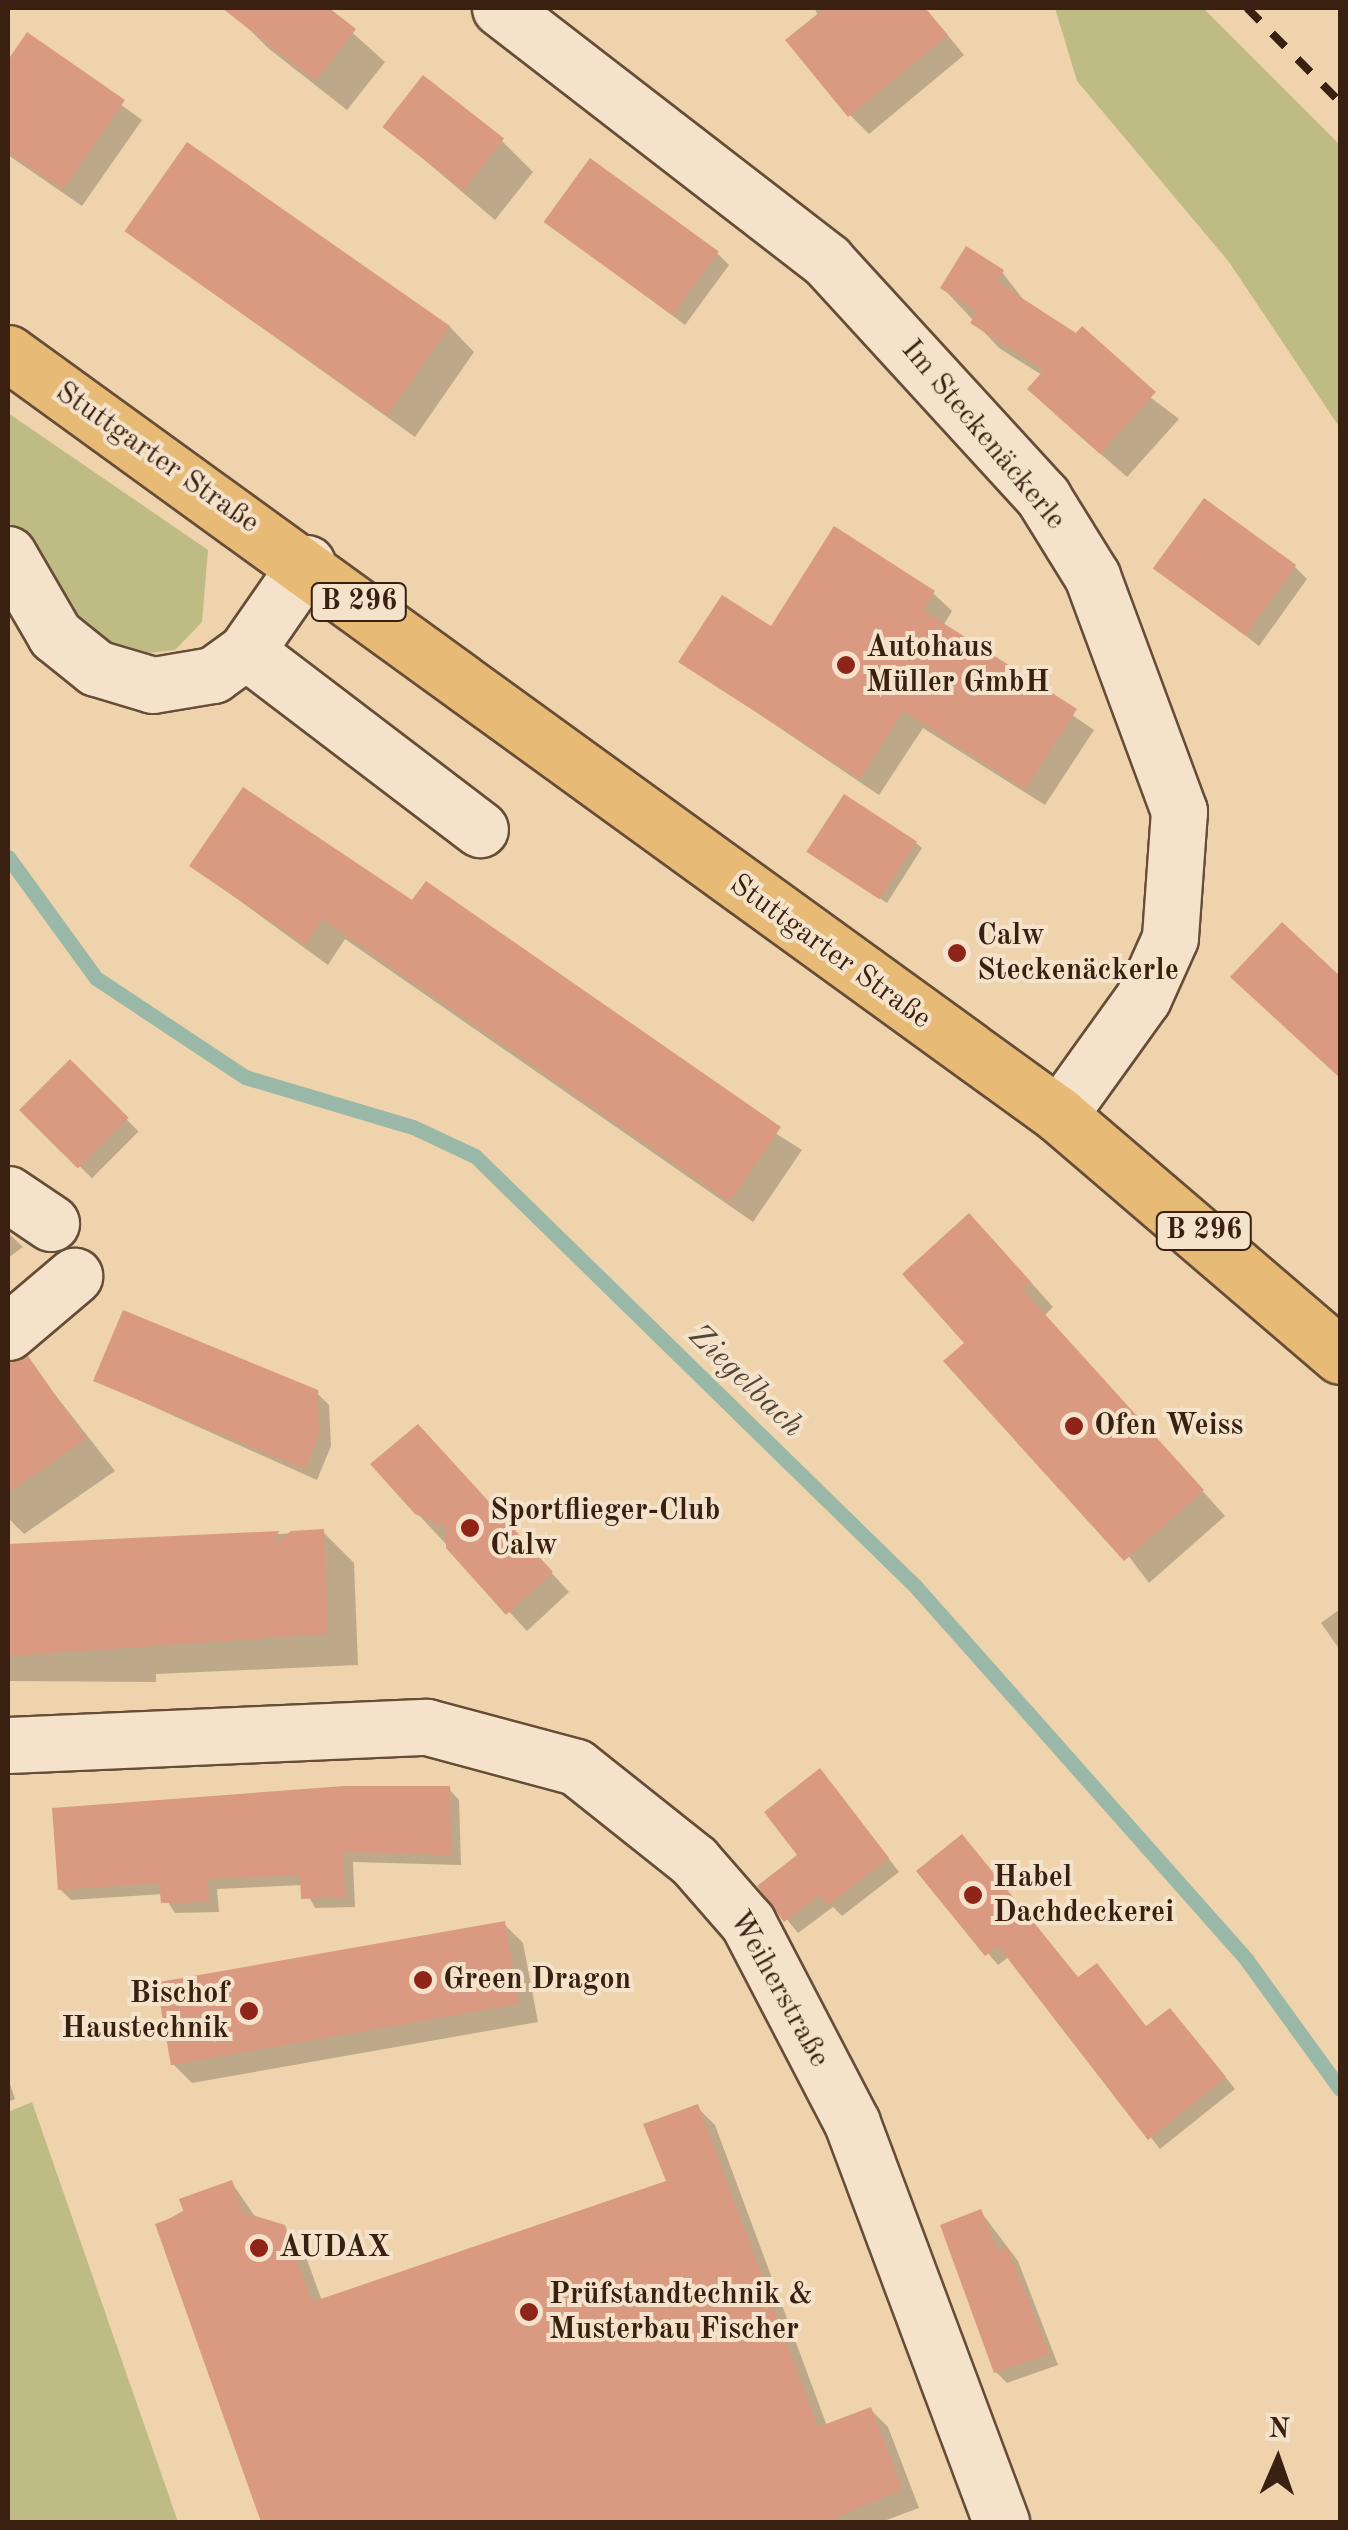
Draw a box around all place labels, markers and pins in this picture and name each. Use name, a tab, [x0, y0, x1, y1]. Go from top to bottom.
place label: Autohaus Müller GmbH	[866, 630, 1049, 700]
marker: Autohaus Müller GmbH	[835, 654, 857, 676]
place label: Calw Steckenäckerle	[977, 918, 1179, 988]
marker: Calw Steckenäckerle	[946, 942, 968, 964]
place label: Ofen Weiss	[1094, 1408, 1243, 1444]
marker: Ofen Weiss	[1063, 1415, 1085, 1437]
place label: Sportflieger-Club Calw	[490, 1493, 720, 1564]
marker: Sportflieger-Club Calw	[459, 1517, 481, 1539]
place label: Habel Dachdeckerei	[993, 1860, 1174, 1930]
marker: Habel Dachdeckerei	[962, 1884, 984, 1906]
place label: Green Dragon	[443, 1962, 631, 1998]
marker: Green Dragon	[412, 1969, 434, 1991]
place label: Bischof Haustechnik	[61, 1976, 229, 2046]
marker: Bischof Haustechnik	[238, 2000, 260, 2022]
place label: AUDAX	[279, 2230, 390, 2266]
marker: AUDAX	[248, 2237, 270, 2259]
place label: Prüfstandtechnik & Musterbau Fischer	[549, 2277, 812, 2348]
marker: Prüfstandtechnik & Musterbau Fischer	[518, 2301, 540, 2323]

